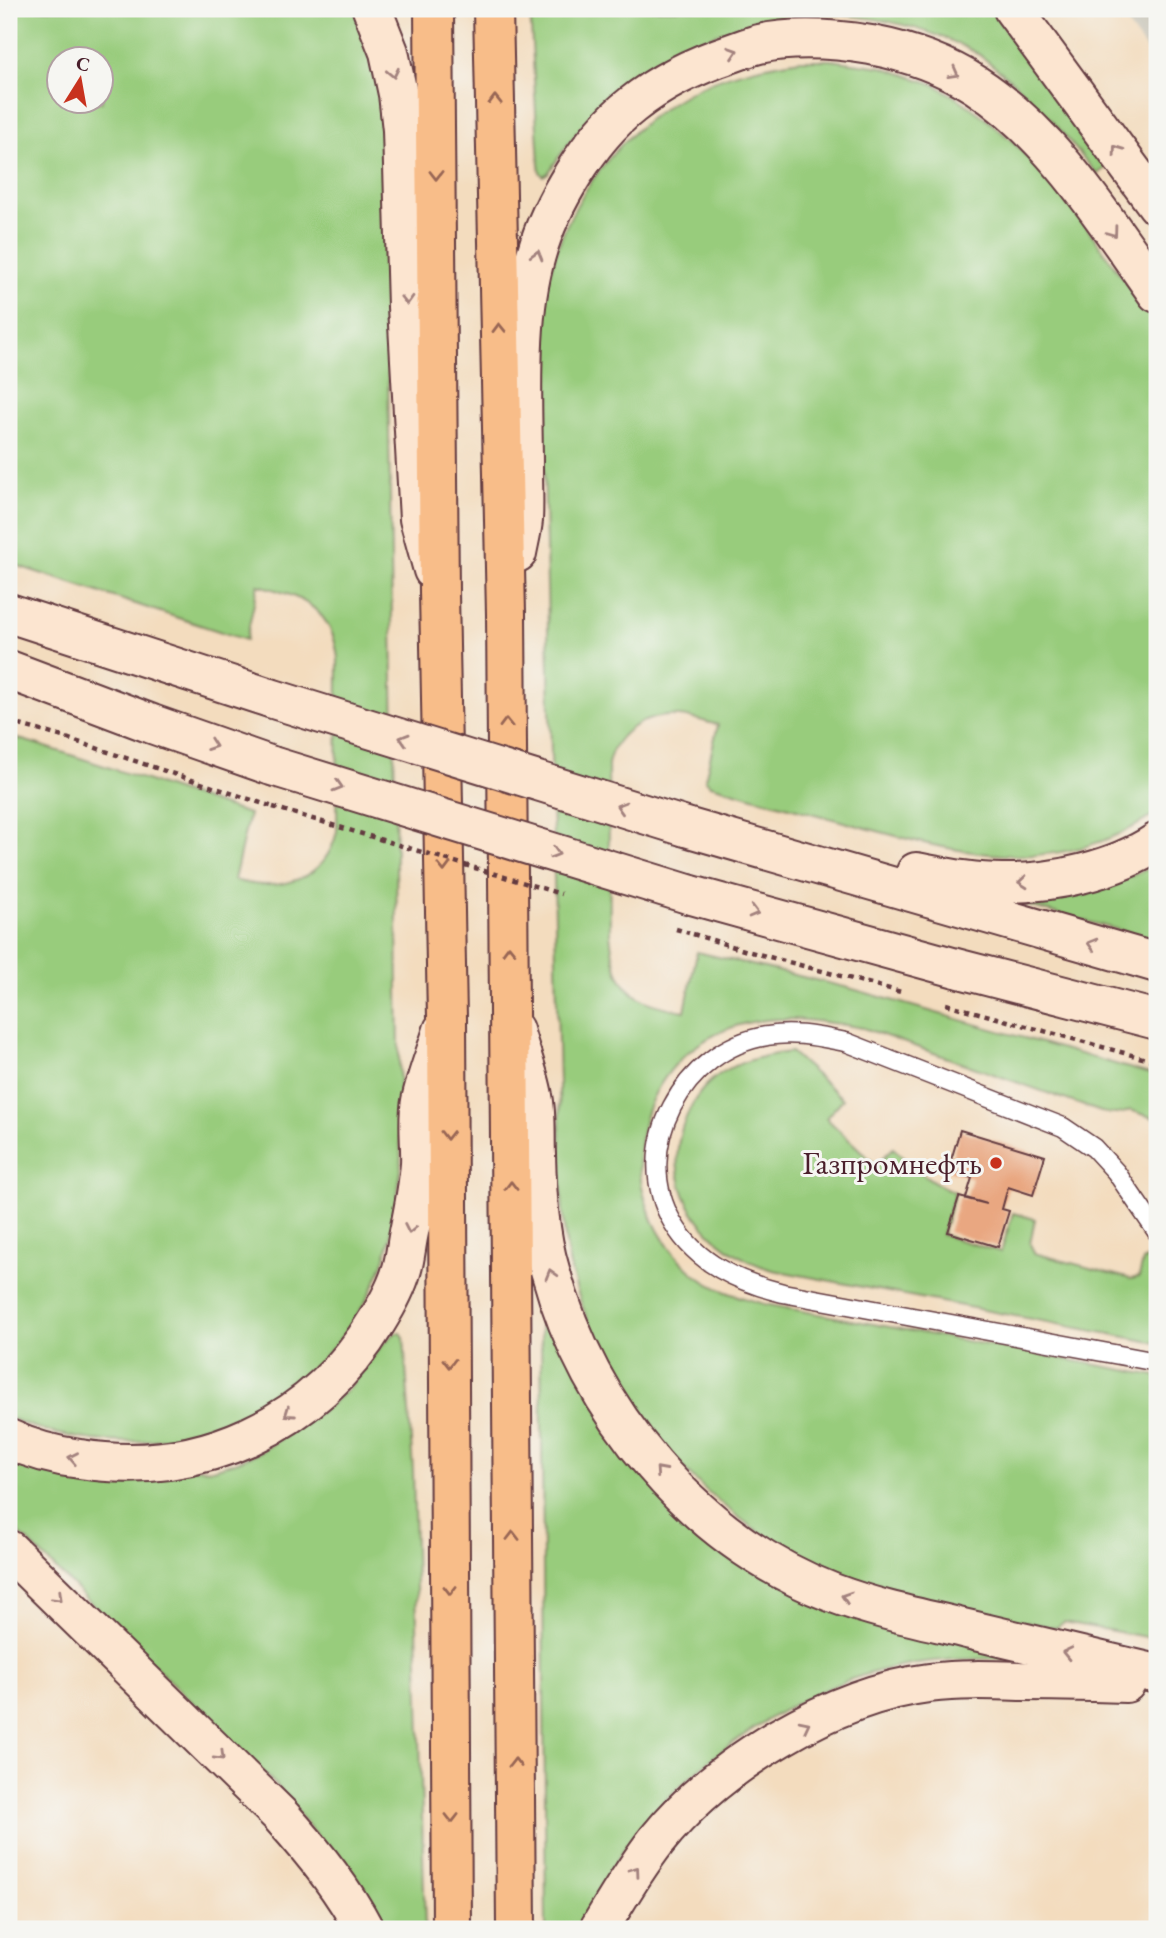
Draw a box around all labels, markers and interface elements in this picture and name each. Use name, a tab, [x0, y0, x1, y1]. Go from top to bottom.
north arrow	[46, 46, 116, 116]
one-way arrow	[727, 46, 739, 60]
text: С	[74, 50, 92, 77]
one-way arrow	[946, 65, 959, 78]
one-way arrow	[385, 67, 400, 79]
one-way arrow	[487, 95, 502, 106]
one-way arrow	[1113, 145, 1125, 157]
one-way arrow	[428, 170, 444, 181]
one-way arrow	[1105, 224, 1117, 237]
one-way arrow	[529, 249, 544, 261]
one-way arrow	[399, 295, 414, 306]
one-way arrow	[491, 322, 507, 333]
one-way arrow	[498, 717, 514, 728]
one-way arrow	[398, 733, 410, 748]
one-way arrow	[206, 737, 218, 751]
one-way arrow	[331, 778, 343, 793]
one-way arrow	[615, 801, 628, 815]
one-way arrow	[549, 845, 561, 860]
one-way arrow	[436, 862, 452, 873]
one-way arrow	[1017, 874, 1028, 889]
one-way arrow	[748, 904, 760, 918]
one-way arrow	[1086, 938, 1098, 953]
one-way arrow	[501, 945, 517, 955]
one-way arrow	[439, 1130, 455, 1141]
place label: Газпромнефть	[802, 1142, 982, 1184]
marker: Газпромнефть	[988, 1155, 1004, 1171]
one-way arrow	[503, 1180, 519, 1190]
one-way arrow	[403, 1223, 418, 1235]
one-way arrow	[545, 1268, 560, 1280]
one-way arrow	[441, 1358, 457, 1368]
one-way arrow	[284, 1405, 297, 1417]
one-way arrow	[67, 1451, 79, 1466]
one-way arrow	[656, 1466, 668, 1479]
one-way arrow	[505, 1530, 521, 1540]
one-way arrow	[442, 1585, 458, 1596]
one-way arrow	[49, 1589, 62, 1602]
one-way arrow	[841, 1591, 853, 1605]
one-way arrow	[1061, 1647, 1073, 1661]
one-way arrow	[798, 1719, 810, 1733]
one-way arrow	[212, 1748, 225, 1761]
one-way arrow	[507, 1757, 523, 1768]
one-way arrow	[444, 1813, 460, 1823]
one-way arrow	[627, 1866, 639, 1879]

